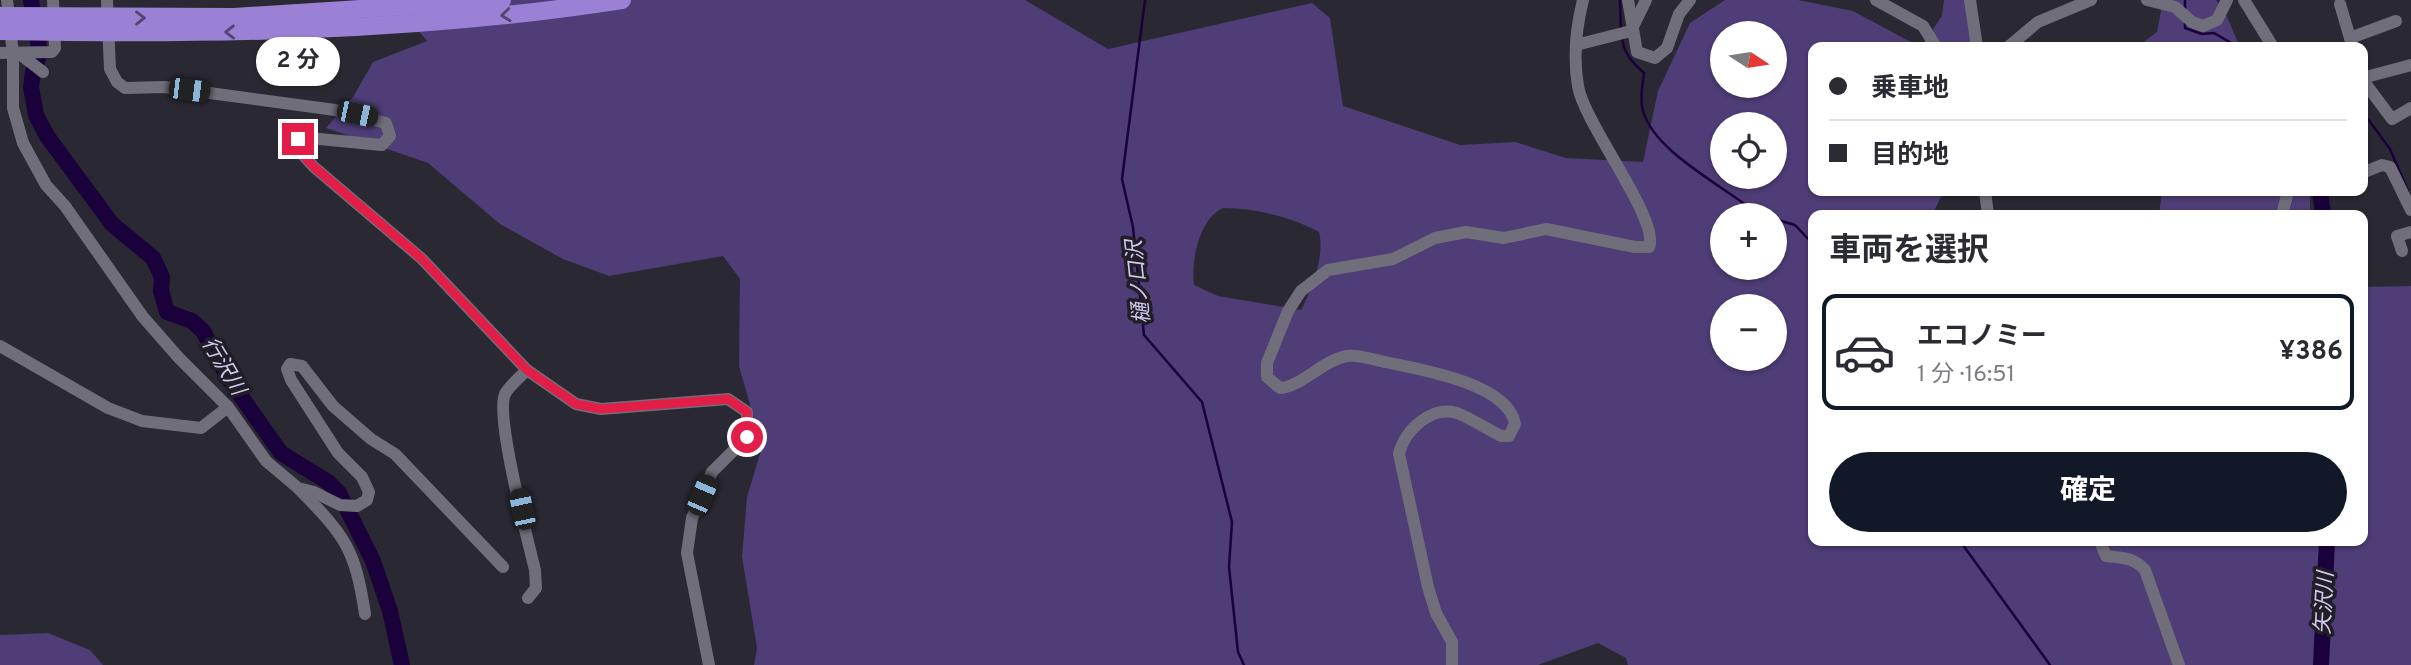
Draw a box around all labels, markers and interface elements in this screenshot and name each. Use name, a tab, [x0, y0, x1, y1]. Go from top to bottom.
one-way arrow	[500, 7, 511, 22]
one-way arrow	[136, 10, 146, 26]
north arrow	[1710, 21, 1787, 98]
map controls	[1710, 21, 1787, 371]
one-way arrow	[224, 24, 235, 39]
callout: 2 分	[256, 38, 340, 86]
text: 2 分	[277, 47, 319, 76]
text: 乗車地	[1871, 73, 1949, 106]
car	[167, 77, 212, 103]
car	[335, 99, 380, 129]
button: locate	[1710, 112, 1787, 189]
route end	[282, 123, 314, 155]
text: 目的地	[1871, 140, 1949, 173]
button: +	[1710, 203, 1787, 280]
text: 車両を選択	[1829, 232, 1989, 272]
water label: 樋ノ口沢	[1121, 236, 1157, 325]
button: −	[1710, 294, 1787, 371]
icon: car	[1833, 321, 1896, 384]
text: エコノミー	[1917, 321, 2047, 354]
water label: 行沢川	[195, 333, 252, 402]
text: ¥386	[2279, 336, 2343, 369]
text: 1 分 · 16:51	[1917, 361, 2015, 390]
route start	[731, 421, 763, 453]
button: 確定	[1829, 452, 2347, 532]
car	[685, 472, 720, 518]
car	[508, 486, 537, 532]
water label: 矢沢川	[2310, 569, 2341, 635]

